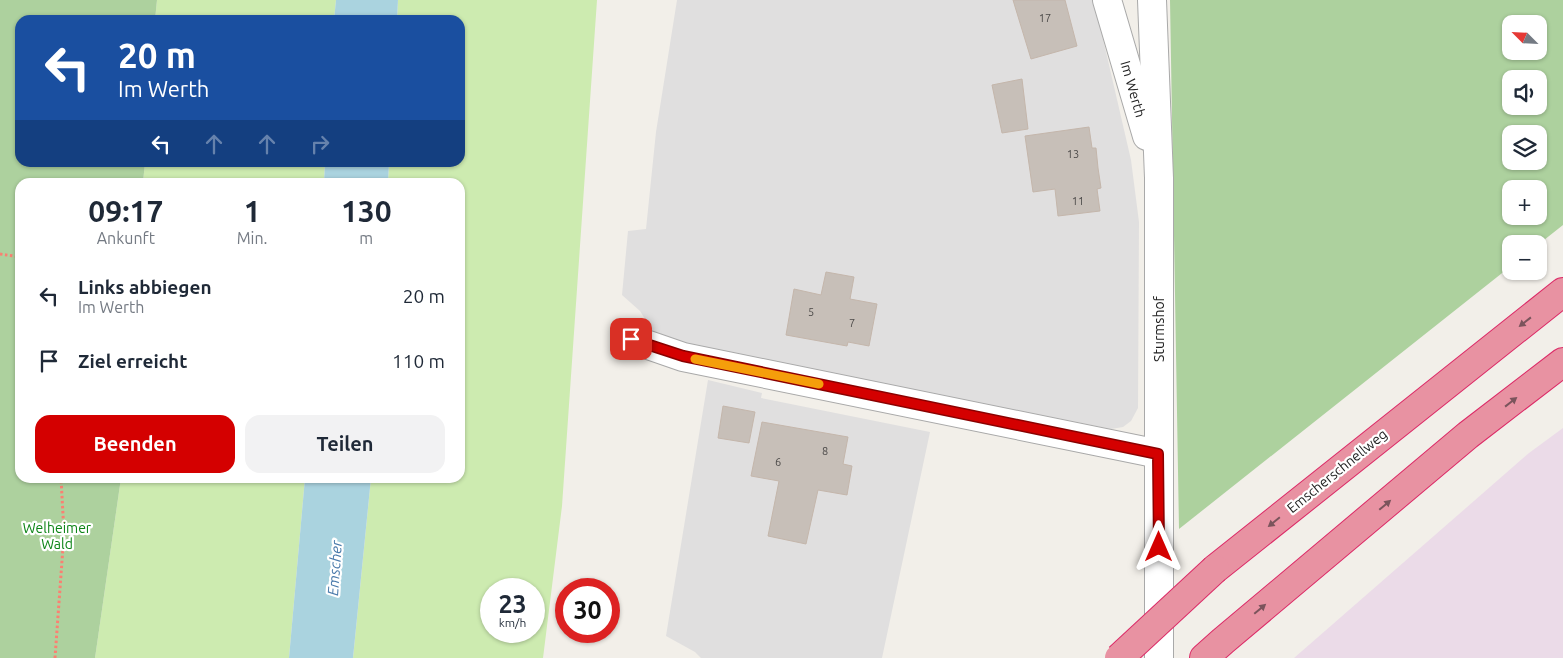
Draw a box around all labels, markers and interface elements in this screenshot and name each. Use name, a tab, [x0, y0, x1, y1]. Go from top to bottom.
house number: 17	[1039, 12, 1051, 24]
north arrow	[1502, 15, 1548, 60]
map controls	[1502, 15, 1547, 280]
icon: left	[35, 35, 100, 100]
text: 20 m	[118, 35, 196, 75]
street label: Im Werth	[1117, 59, 1149, 119]
button: sound	[1502, 70, 1547, 115]
text: Im Werth	[118, 76, 209, 101]
button: layers	[1502, 125, 1547, 170]
icon: left	[147, 130, 175, 158]
icon: ahead	[200, 130, 228, 158]
icon: ahead	[253, 130, 281, 158]
icon: right	[306, 130, 334, 158]
house number: 13	[1067, 148, 1079, 160]
button: +	[1502, 180, 1547, 225]
text: 09:17	[88, 194, 163, 228]
text: 1	[244, 194, 261, 228]
text: 130	[341, 194, 392, 228]
house number: 11	[1072, 195, 1084, 207]
text: Ankunft	[97, 229, 155, 247]
text: Min.	[237, 229, 268, 247]
text: m	[359, 229, 373, 247]
button: −	[1502, 235, 1547, 280]
text: Links abbiegen	[78, 276, 212, 298]
icon: left	[35, 282, 63, 310]
text: 20 m	[403, 285, 445, 307]
street label: Sturmshof	[1151, 295, 1167, 362]
text: Im Werth	[78, 298, 144, 316]
house number: 5	[808, 306, 814, 318]
house number: 7	[849, 317, 855, 329]
one-way arrow	[1519, 317, 1532, 328]
pin	[610, 318, 652, 360]
icon: arrive	[617, 325, 645, 353]
icon: arrive	[35, 347, 63, 375]
text: Ziel erreicht	[78, 350, 187, 372]
text: 110 m	[392, 350, 445, 372]
one-way arrow	[1504, 397, 1517, 408]
button: Beenden	[35, 415, 235, 473]
button: Teilen	[245, 415, 445, 473]
street label: Emscherschnellweg	[1284, 426, 1390, 516]
house number: 8	[822, 445, 828, 457]
house number: 6	[775, 456, 781, 468]
one-way arrow	[1378, 499, 1390, 511]
one-way arrow	[1268, 516, 1281, 527]
park label: Welheimer Wald	[23, 520, 92, 552]
position arrow	[1132, 520, 1184, 572]
water label: Emscher	[324, 538, 345, 596]
speed limit sign: 30	[555, 578, 620, 643]
text: 23	[498, 590, 527, 618]
one-way arrow	[1253, 604, 1266, 615]
text: km/h	[499, 616, 526, 629]

